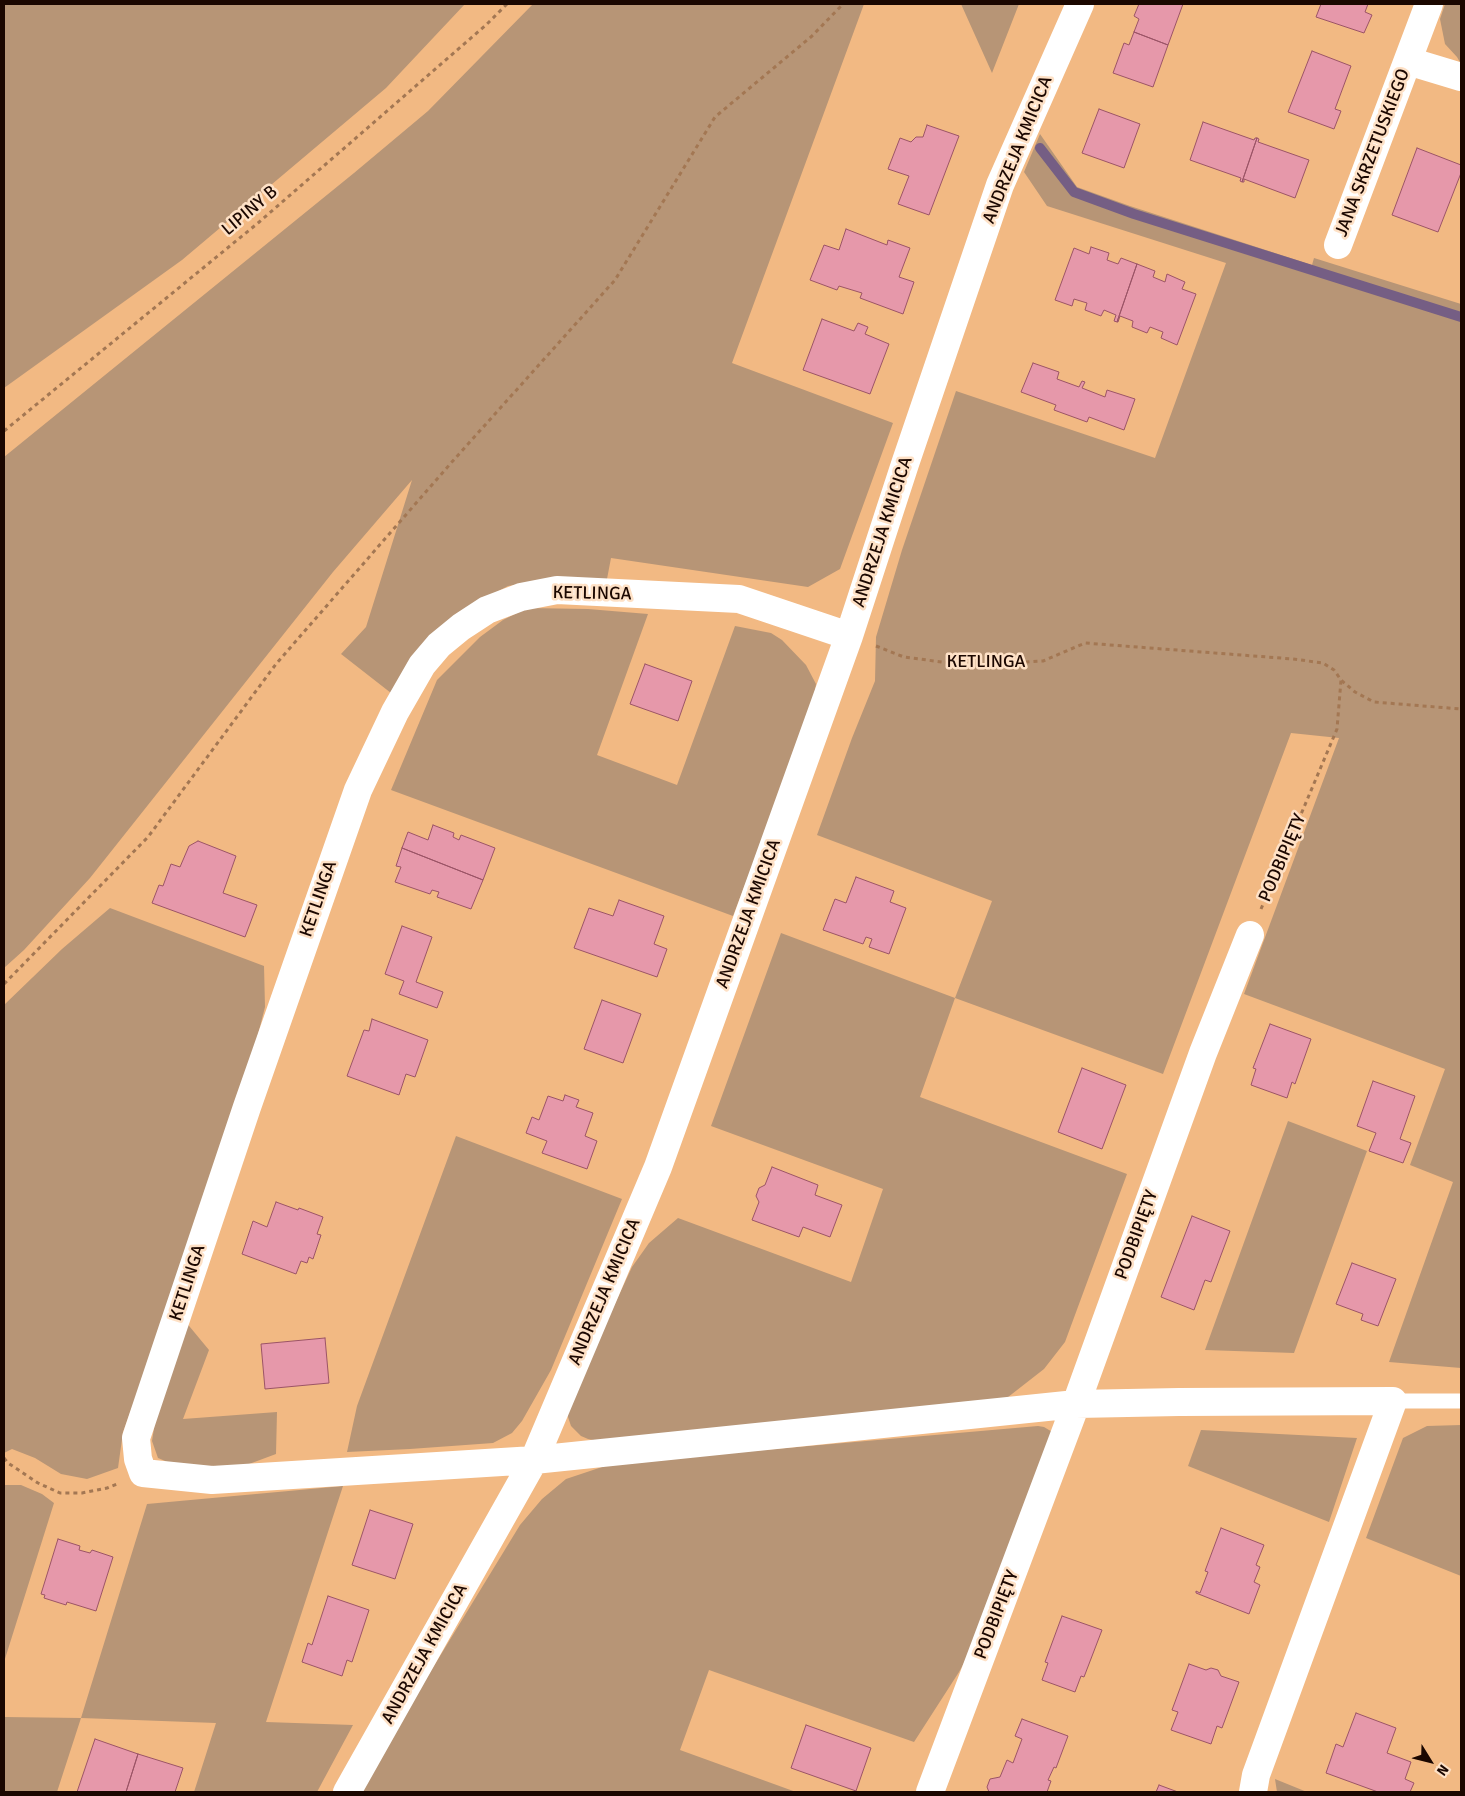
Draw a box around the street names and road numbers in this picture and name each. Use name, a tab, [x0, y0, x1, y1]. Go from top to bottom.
street label: JANA SKRZETUSKIEGO	[1331, 66, 1415, 240]
street label: ANDRZEJA KMICICA	[979, 73, 1057, 227]
street label: LIPINY B	[218, 181, 282, 241]
street label: ANDRZEJA KMICICA	[848, 454, 918, 610]
street label: KETLINGA	[552, 583, 632, 605]
street label: KETLINGA	[946, 651, 1026, 673]
street label: PODBIPIĘTY	[1255, 811, 1311, 905]
street label: ANDRZEJA KMICICA	[712, 836, 786, 992]
street label: KETLINGA	[296, 858, 342, 940]
street label: PODBIPIĘTY	[1111, 1187, 1163, 1283]
street label: ANDRZEJA KMICICA	[564, 1215, 646, 1369]
street label: KETLINGA	[166, 1242, 210, 1324]
street label: PODBIPIĘTY	[970, 1567, 1024, 1663]
street label: ANDRZEJA KMICICA	[377, 1580, 473, 1728]

